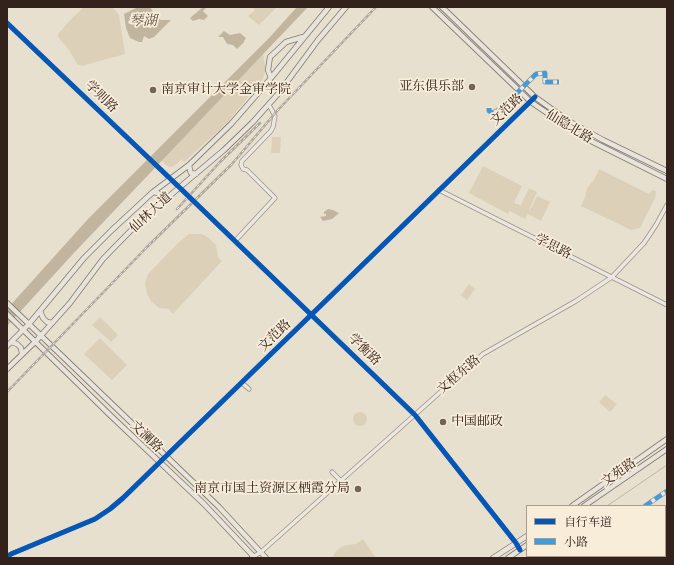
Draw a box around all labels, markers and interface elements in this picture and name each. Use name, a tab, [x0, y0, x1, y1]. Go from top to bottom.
water label: 琴湖	[129, 13, 157, 29]
street label: 学则路	[82, 78, 120, 116]
place label: 亚东俱乐部	[399, 79, 464, 95]
place label: 南京审计大学金审学院	[161, 82, 291, 98]
marker: 亚东俱乐部	[467, 82, 477, 92]
marker: 南京审计大学金审学院	[148, 85, 158, 95]
street label: 文范路	[488, 91, 526, 129]
street label: 仙隐北路	[543, 107, 595, 147]
street label: 仙林大道	[127, 190, 175, 236]
street label: 学思路	[532, 231, 574, 263]
street label: 文范路	[256, 317, 294, 355]
street label: 学衡路	[345, 331, 383, 369]
street label: 文枢东路	[434, 352, 484, 398]
place label: 中国邮政	[451, 414, 503, 430]
marker: 中国邮政	[438, 417, 448, 427]
street label: 文澜路	[127, 418, 165, 456]
street label: 文苑路	[599, 455, 639, 491]
place label: 南京市国土资源区栖霞分局	[194, 481, 350, 497]
marker: 南京市国土资源区栖霞分局	[353, 484, 363, 494]
legend	[526, 505, 666, 557]
text: 自行车道	[564, 513, 612, 530]
text: 小路	[564, 533, 588, 550]

